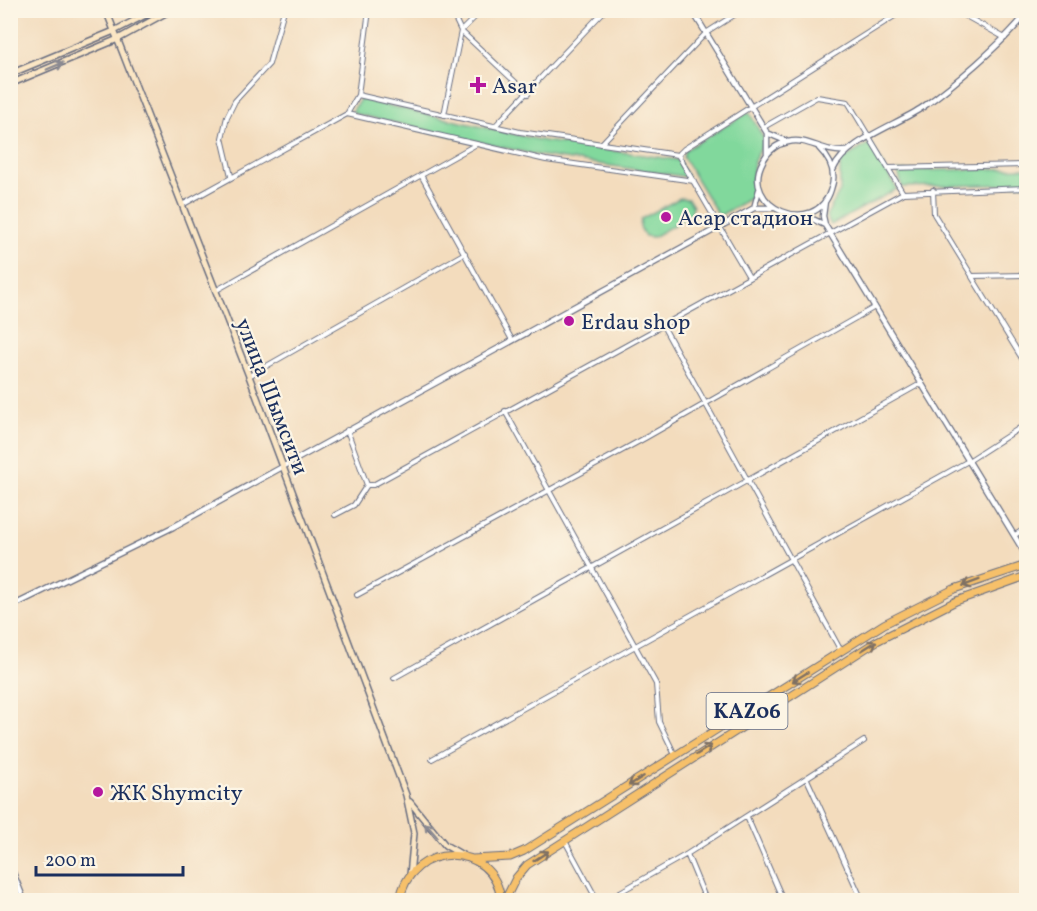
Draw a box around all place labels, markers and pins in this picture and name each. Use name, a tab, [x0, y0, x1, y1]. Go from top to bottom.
place label: Asar	[492, 72, 537, 103]
marker: Asar	[469, 76, 487, 94]
place label: Асар стадион	[678, 204, 813, 235]
marker: Асар стадион	[659, 210, 673, 224]
place label: Erdau shop	[581, 308, 690, 339]
marker: Erdau shop	[562, 314, 576, 328]
place label: ЖК Shymcity	[110, 779, 243, 810]
marker: ЖК Shymcity	[91, 785, 105, 799]

